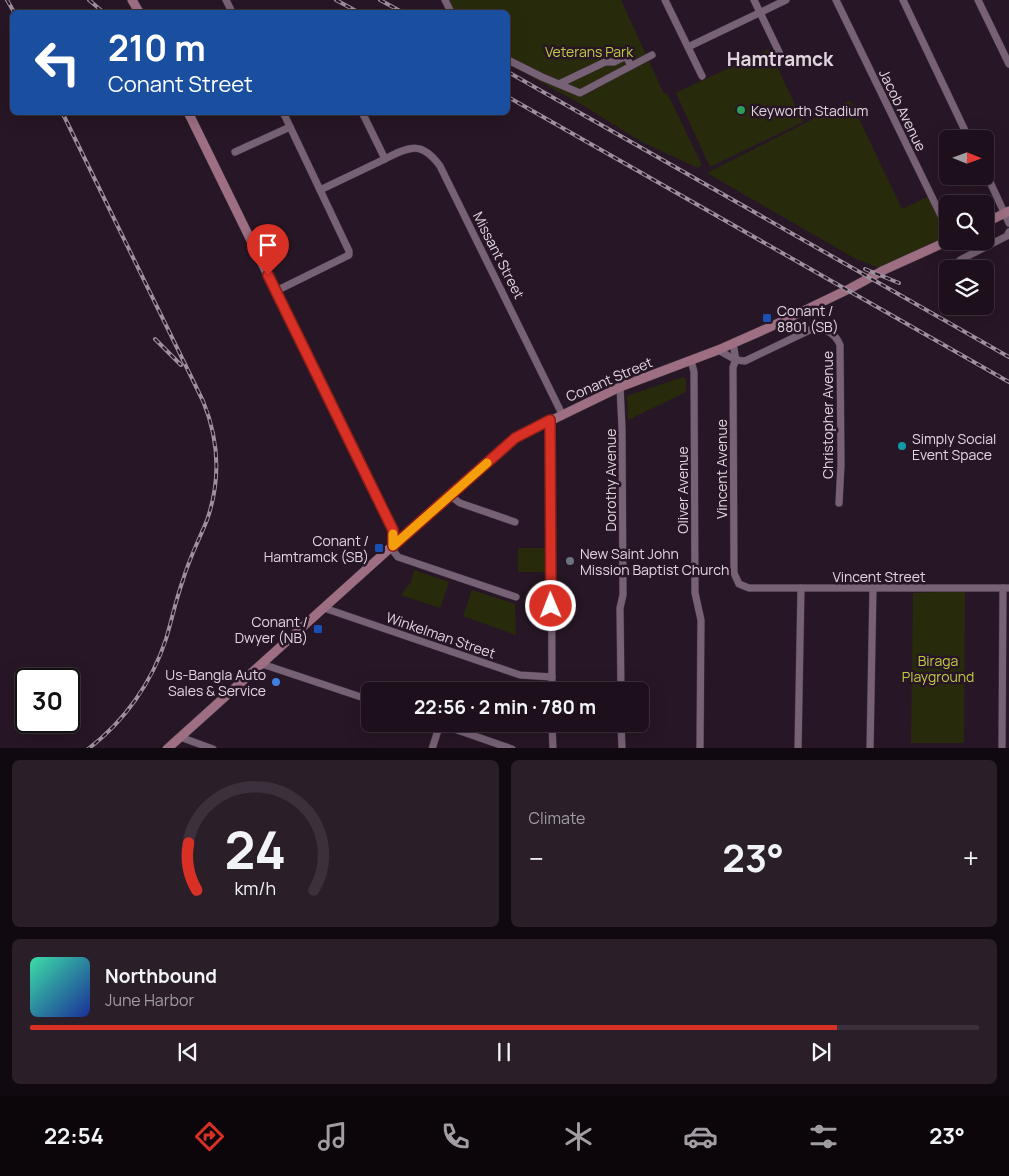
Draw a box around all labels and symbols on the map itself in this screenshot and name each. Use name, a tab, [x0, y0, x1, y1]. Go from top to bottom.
park label: Veterans Park	[545, 42, 634, 61]
district label: Hamtramck	[727, 46, 834, 72]
street label: Jacob Avenue	[875, 66, 931, 154]
place label: Keyworth Stadium	[751, 101, 869, 120]
marker: Keyworth Stadium	[735, 104, 747, 116]
north arrow	[939, 130, 994, 185]
street label: Missant Street	[469, 208, 529, 302]
pin	[247, 224, 289, 275]
place label: Conant / 8801 (SB)	[777, 301, 839, 336]
marker: Conant / 8801 (SB)	[761, 312, 773, 324]
street label: Christopher Avenue	[818, 351, 837, 479]
street label: Conant Street	[563, 352, 656, 406]
street label: Vincent Avenue	[712, 419, 731, 519]
street label: Dorothy Avenue	[601, 429, 620, 531]
place label: Simply Social Event Space	[912, 429, 996, 464]
marker: Simply Social Event Space	[896, 440, 908, 452]
street label: Oliver Avenue	[673, 446, 692, 534]
place label: Conant / Hamtramck (SB)	[264, 531, 369, 566]
marker: Conant / Hamtramck (SB)	[373, 542, 385, 554]
place label: New Saint John Mission Baptist Church	[580, 544, 729, 579]
marker: New Saint John Mission Baptist Church	[564, 555, 576, 567]
street label: Vincent Street	[832, 567, 926, 586]
position arrow	[524, 579, 576, 631]
street label: Winkelman Street	[384, 607, 499, 663]
place label: Conant / Dwyer (NB)	[235, 612, 308, 647]
marker: Conant / Dwyer (NB)	[312, 623, 324, 635]
park label: Biraga Playground	[902, 651, 974, 686]
place label: Us-Bangla Auto Sales & Service	[165, 665, 266, 700]
speed limit sign: 30	[15, 668, 80, 733]
marker: Us-Bangla Auto Sales & Service	[270, 676, 282, 688]

